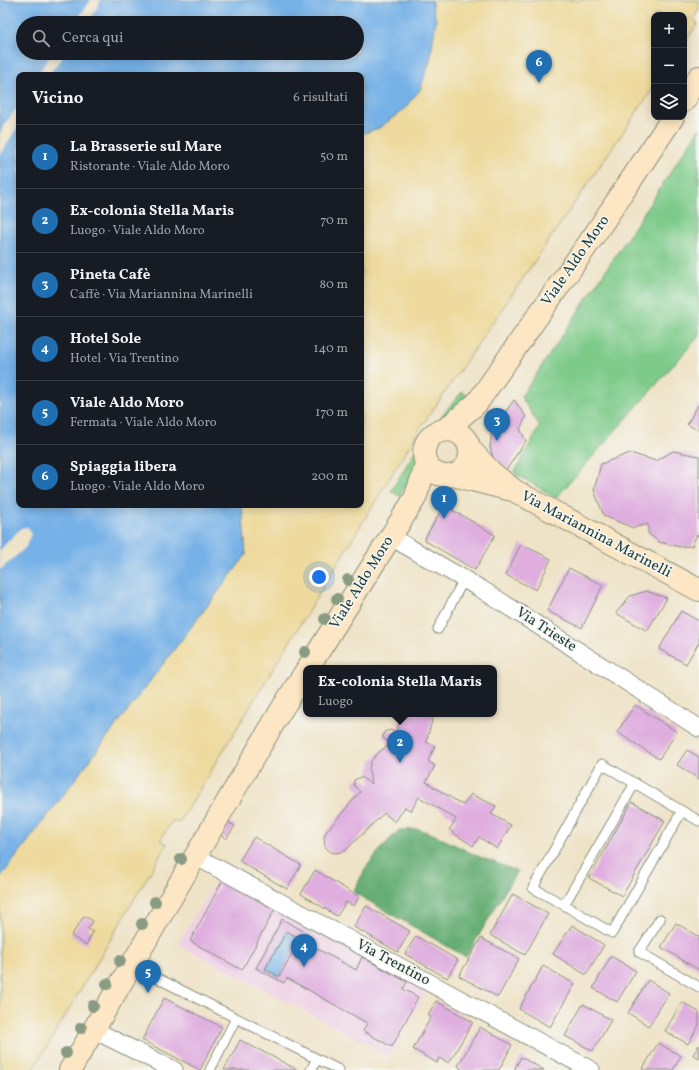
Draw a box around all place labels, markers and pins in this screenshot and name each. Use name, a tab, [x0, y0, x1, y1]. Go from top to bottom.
pin: 6	[526, 50, 552, 83]
pin: 3	[484, 408, 510, 441]
pin: 1	[431, 486, 457, 519]
pin: 2	[387, 730, 413, 763]
pin: 4	[291, 934, 317, 967]
pin: 5	[135, 960, 161, 993]

